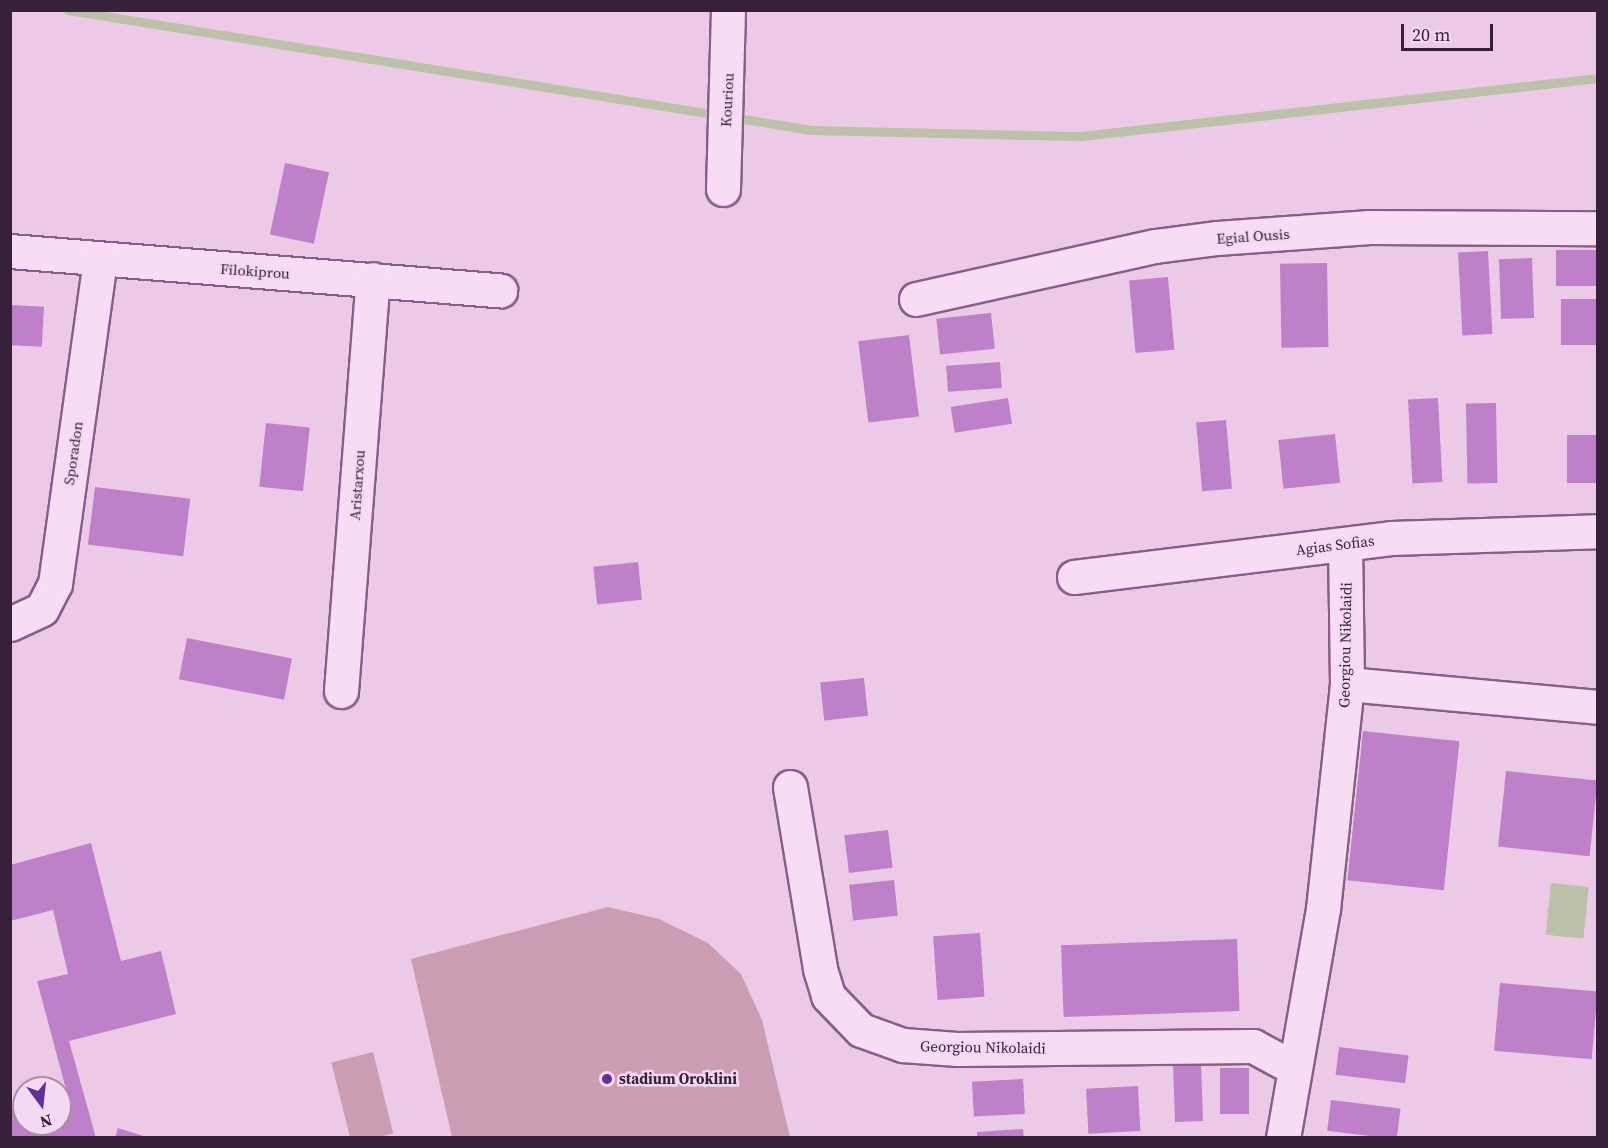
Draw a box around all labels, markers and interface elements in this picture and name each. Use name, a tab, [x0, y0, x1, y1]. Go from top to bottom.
scale bar	[1404, 12, 1496, 50]
text: 20 m	[1412, 22, 1450, 47]
street label: Kouriou	[717, 72, 737, 128]
street label: Egial Ousis	[1216, 224, 1290, 248]
street label: Filokiprou	[220, 260, 290, 282]
street label: Sporadon	[60, 420, 86, 486]
street label: Aristarxou	[346, 449, 368, 521]
street label: Agias Sofias	[1295, 531, 1375, 559]
street label: Georgiou Nikolaidi	[1335, 582, 1355, 708]
street label: Georgiou Nikolaidi	[920, 1037, 1046, 1057]
place label: stadium Oroklini	[619, 1070, 737, 1088]
marker: stadium Oroklini	[600, 1072, 614, 1086]
north arrow	[12, 1076, 72, 1136]
text: N	[38, 1109, 55, 1134]

